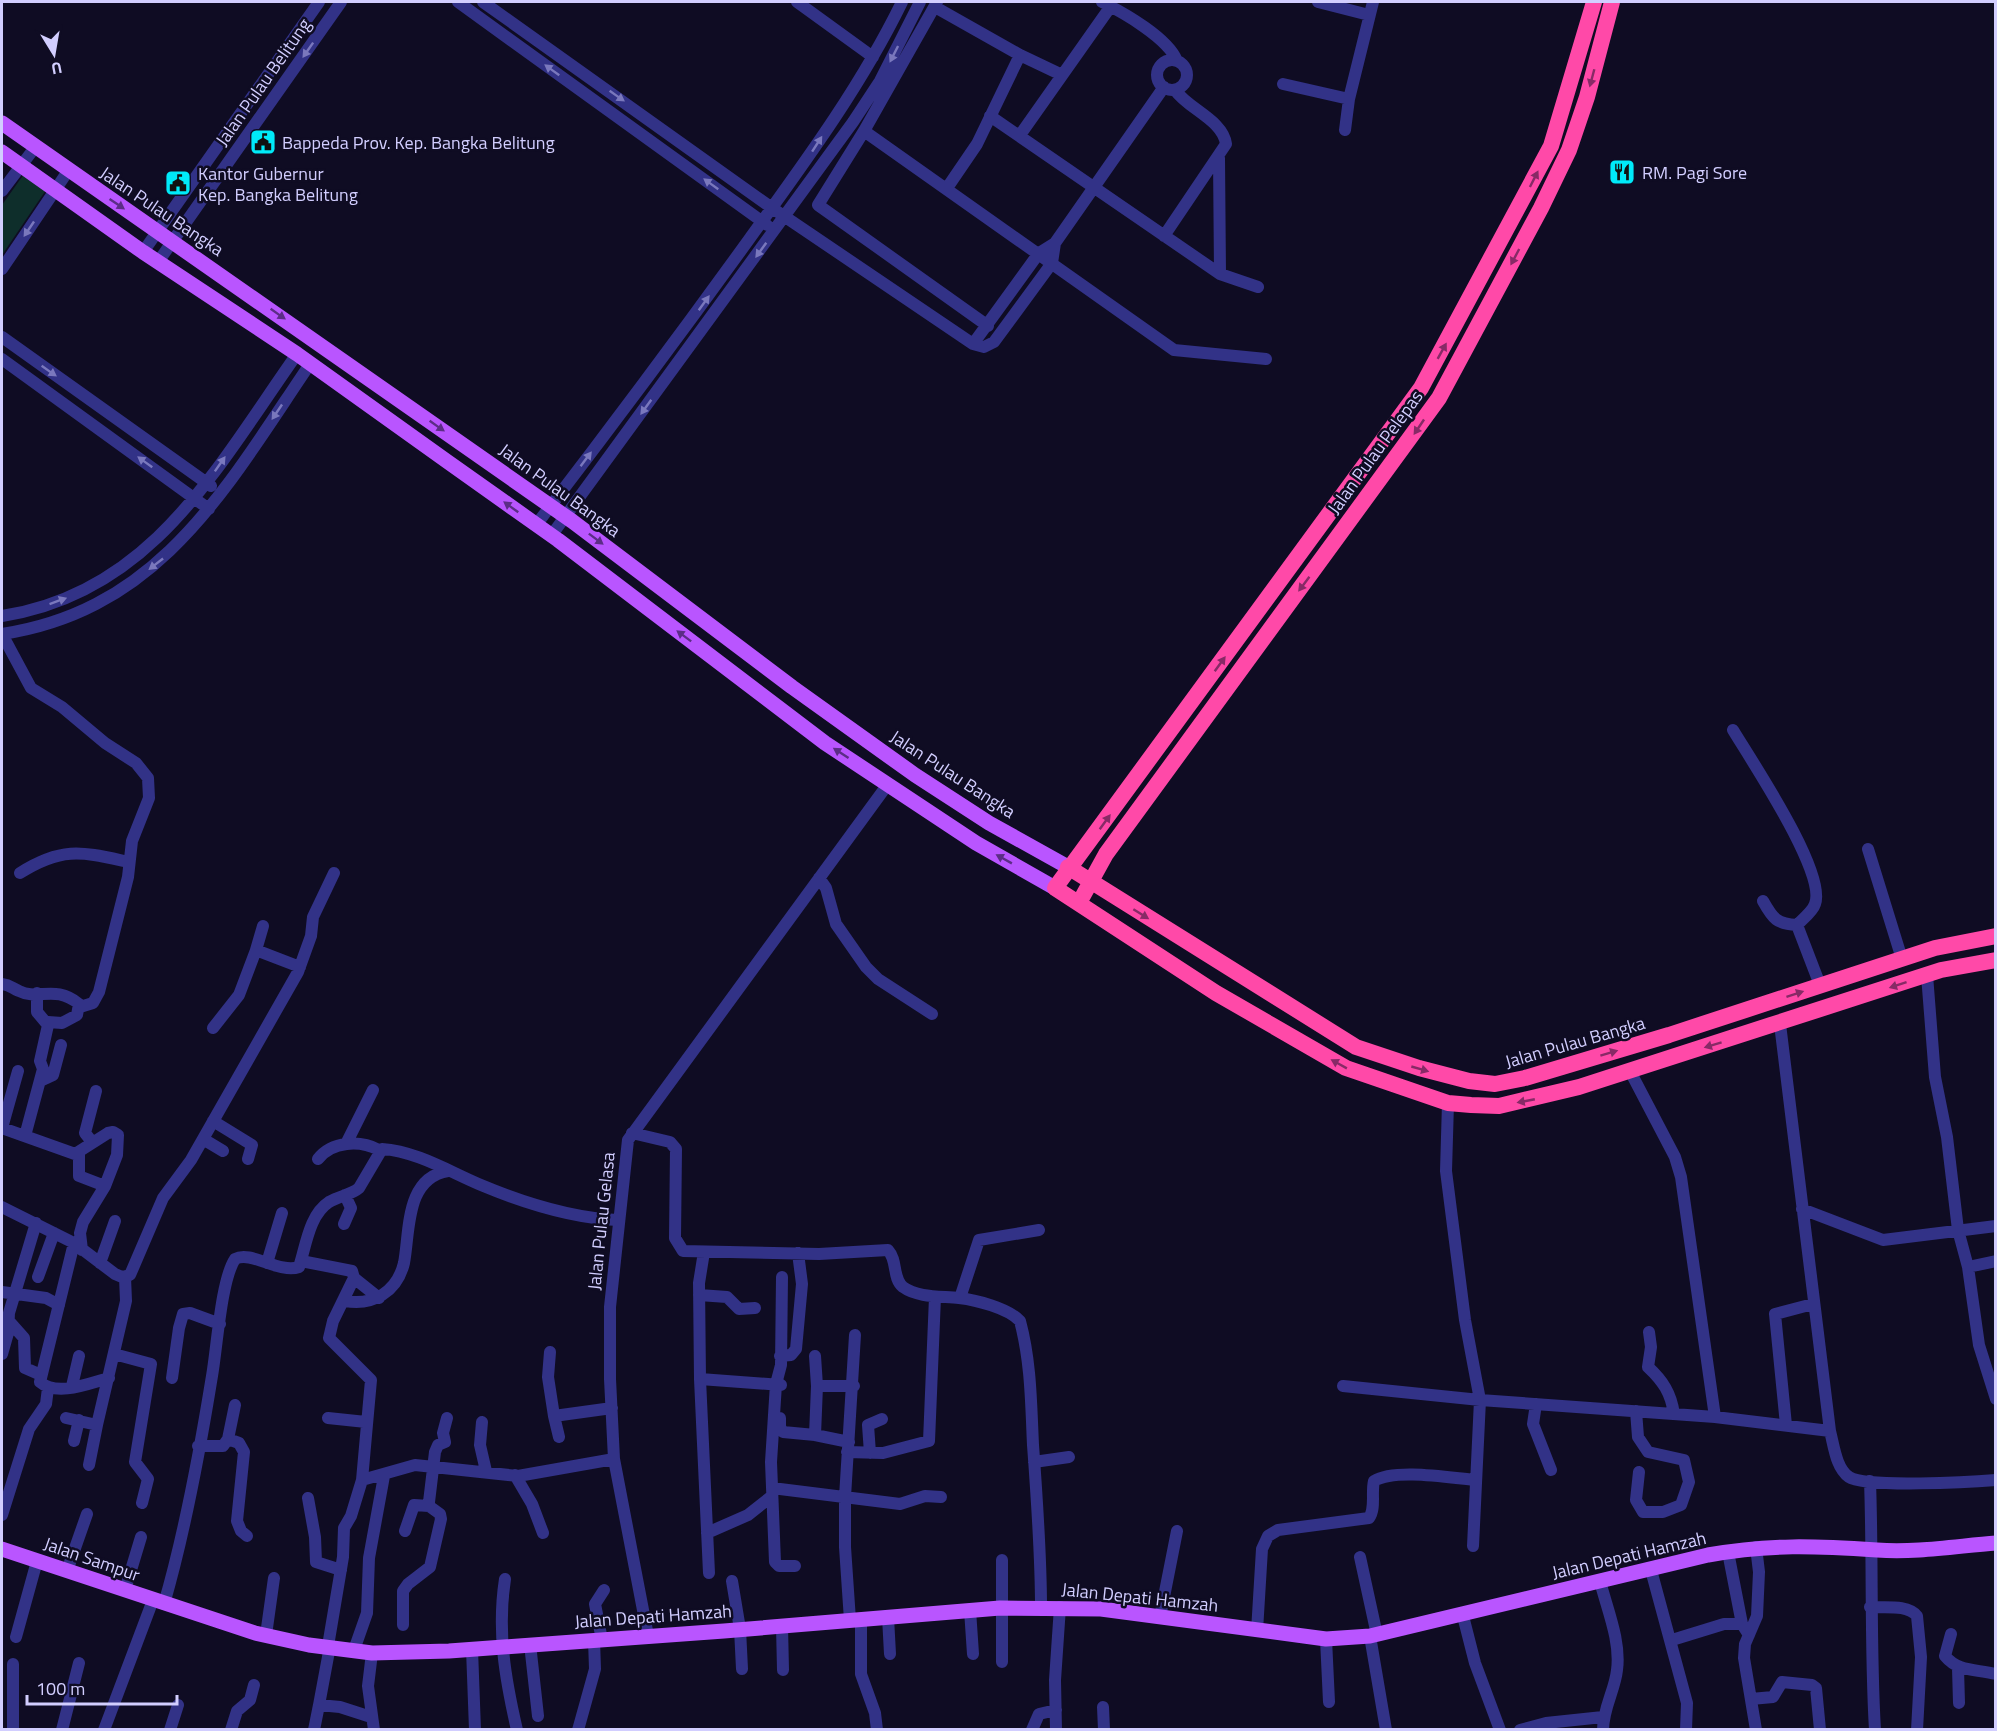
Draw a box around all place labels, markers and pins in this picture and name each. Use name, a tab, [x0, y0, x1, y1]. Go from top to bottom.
public building icon: Bappeda Prov. Kep. Bangka Belitung	[248, 127, 278, 157]
place label: Bappeda Prov. Kep. Bangka Belitung	[282, 129, 555, 156]
restaurant icon: RM. Pagi Sore	[1607, 157, 1637, 187]
place label: RM. Pagi Sore	[1642, 159, 1747, 186]
place label: Kantor Gubernur Kep. Bangka Belitung	[198, 160, 358, 208]
public building icon: Kantor Gubernur Kep. Bangka Belitung	[163, 168, 193, 198]

